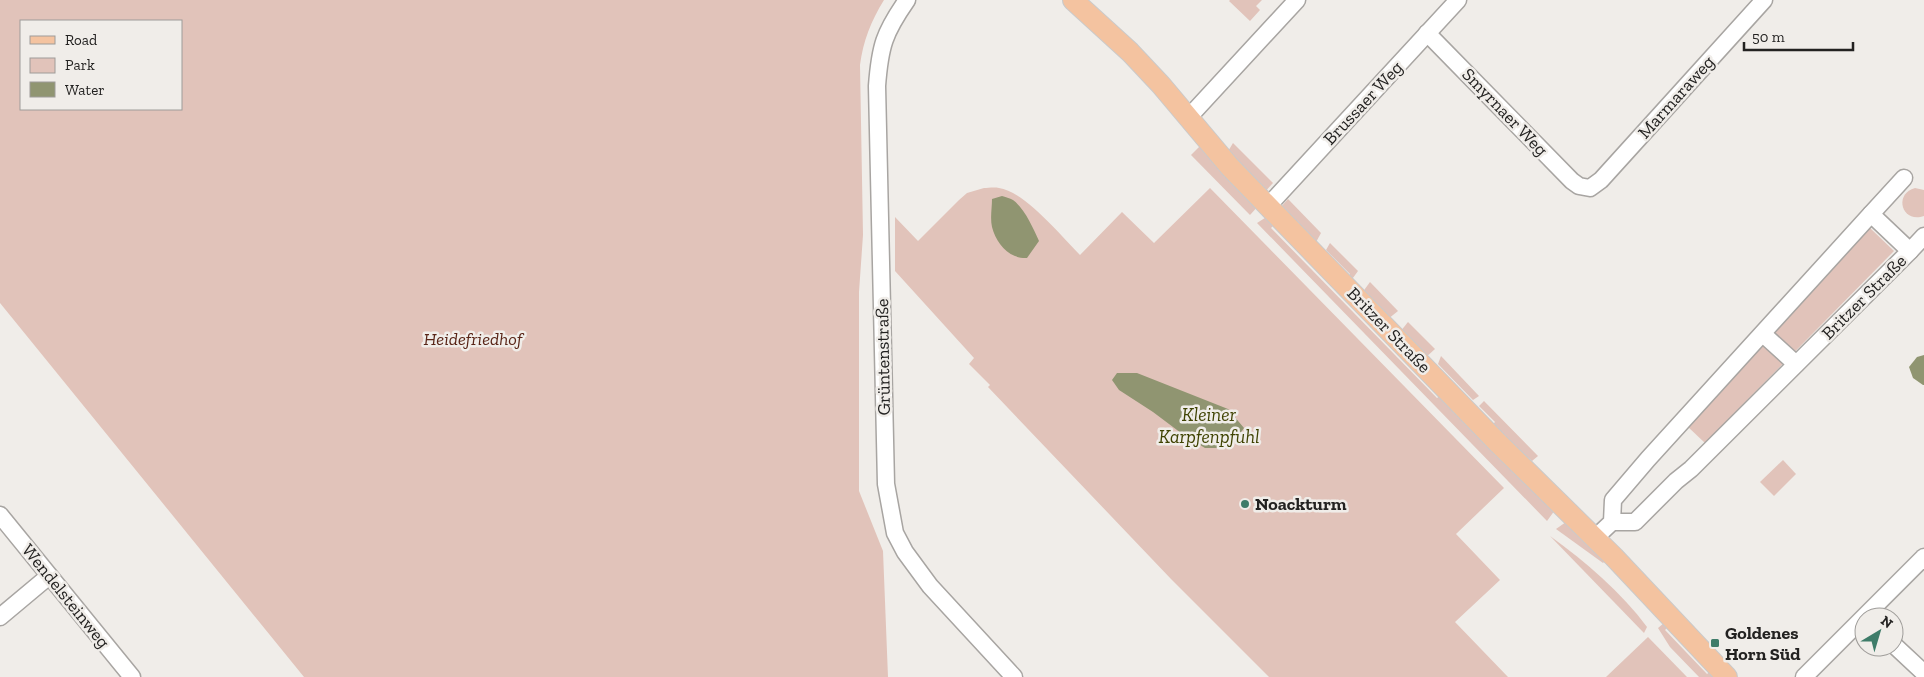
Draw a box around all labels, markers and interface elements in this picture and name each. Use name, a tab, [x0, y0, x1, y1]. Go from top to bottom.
legend	[20, 20, 182, 110]
scale bar	[1744, 20, 1853, 52]
text: 50 m	[1752, 28, 1785, 46]
text: Road	[65, 31, 98, 49]
street label: Marmaraweg	[1633, 51, 1719, 143]
text: Park	[65, 56, 95, 74]
street label: Brussaer Weg	[1319, 56, 1407, 149]
street label: Smyrnaer Weg	[1457, 63, 1553, 161]
text: Water	[65, 81, 105, 99]
street label: Britzer Straße	[1817, 250, 1911, 344]
street label: Britzer Straße	[1343, 282, 1435, 378]
street label: Grüntenstraße	[871, 298, 895, 416]
park label: Heidefriedhof	[424, 328, 525, 350]
water label: Kleiner Karpfenpfuhl	[1158, 403, 1260, 448]
place label: Noackturm	[1255, 493, 1347, 515]
marker: Noackturm	[1239, 498, 1251, 510]
street label: Wendelsteinweg	[17, 539, 115, 653]
north arrow	[1854, 607, 1904, 657]
text: N	[1877, 612, 1896, 632]
place label: Goldenes Horn Süd	[1725, 622, 1801, 665]
marker: Goldenes Horn Süd	[1709, 637, 1721, 649]

